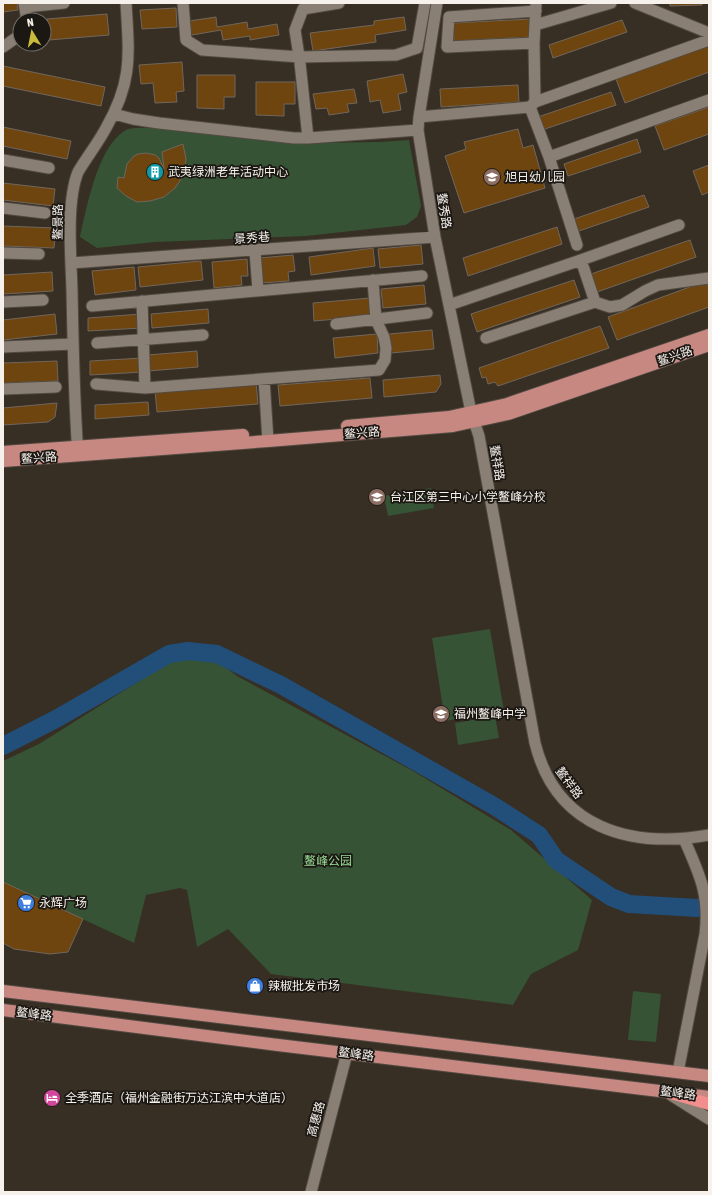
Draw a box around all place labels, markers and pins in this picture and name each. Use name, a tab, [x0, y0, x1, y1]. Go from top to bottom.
building icon: 武夷绿洲老年活动中心	[145, 162, 165, 182]
place label: 武夷绿洲老年活动中心	[168, 165, 288, 179]
school or university icon: 旭日幼儿园	[482, 167, 502, 187]
place label: 旭日幼儿园	[505, 170, 565, 184]
school or university icon: 台江区第三中心小学鳌峰分校	[367, 487, 387, 507]
place label: 台江区第三中心小学鳌峰分校	[390, 490, 546, 504]
school or university icon: 福州鳌峰中学	[431, 704, 451, 724]
place label: 福州鳌峰中学	[454, 707, 526, 721]
supermarket icon: 永辉广场	[16, 893, 36, 913]
place label: 永辉广场	[39, 896, 87, 910]
shop icon: 辣椒批发市场	[245, 976, 265, 996]
place label: 辣椒批发市场	[268, 979, 340, 993]
hotel icon: 全季酒店（福州金融街万达江滨中大道店）	[42, 1088, 62, 1108]
place label: 全季酒店（福州金融街万达江滨中大道店）	[65, 1091, 293, 1105]

